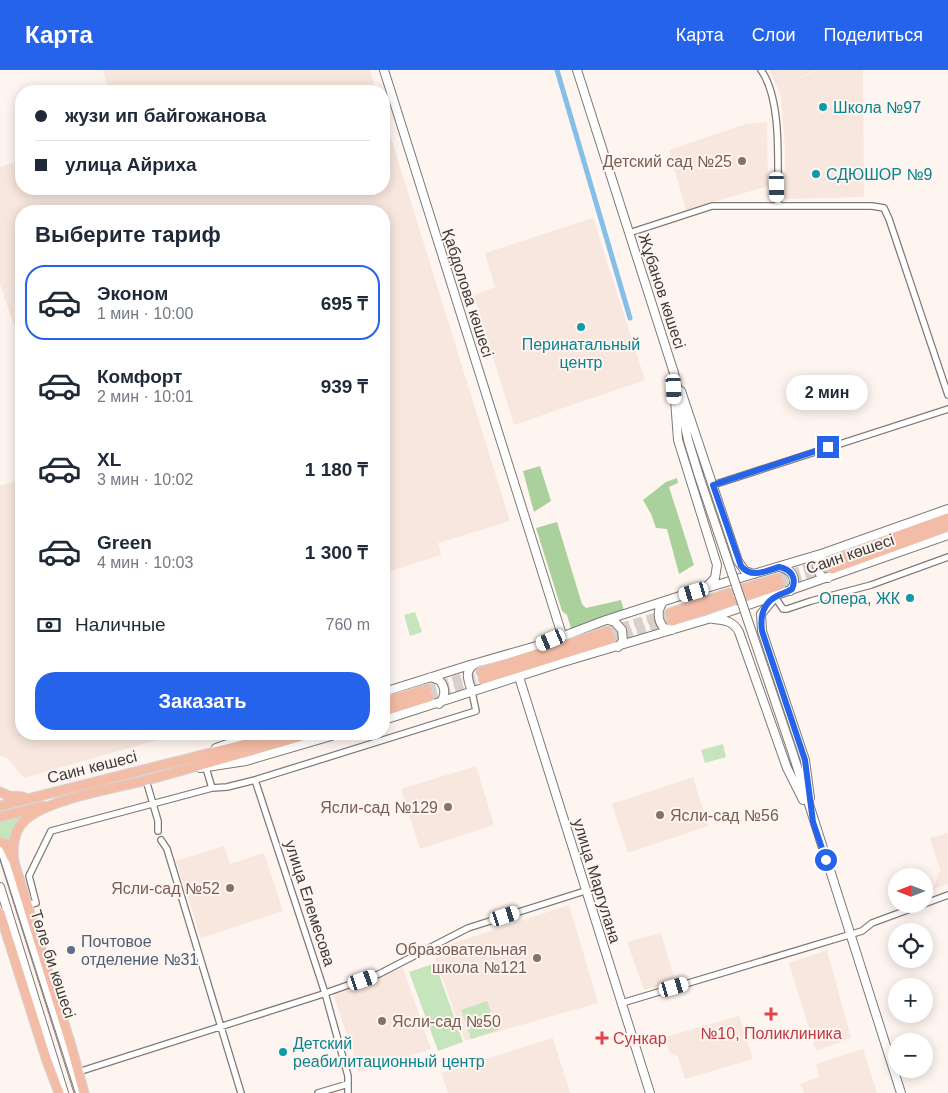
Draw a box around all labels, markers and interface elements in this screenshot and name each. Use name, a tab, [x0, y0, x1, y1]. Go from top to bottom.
text: Карта	[25, 21, 93, 48]
text: Карта	[676, 25, 724, 45]
text: Слои	[752, 25, 796, 45]
text: Поделиться	[824, 25, 923, 45]
place label: Школа №97	[833, 99, 921, 116]
marker: Школа №97	[817, 101, 829, 113]
text: жузи ип байгожанова	[65, 105, 266, 126]
place label: Детский сад №25	[603, 153, 732, 170]
text: улица Айриха	[65, 154, 197, 175]
marker: Детский сад №25	[736, 155, 748, 167]
place label: СДЮШОР №9	[826, 166, 933, 183]
marker: СДЮШОР №9	[810, 168, 822, 180]
car	[769, 172, 784, 202]
text: Выберите тариф	[35, 222, 221, 247]
street label: Қабдолова көшесі	[439, 227, 497, 359]
street label: Жұбанов көшесі	[635, 231, 689, 351]
icon: car	[37, 280, 82, 325]
text: Эконом	[97, 283, 168, 304]
text: 695 ₸	[321, 293, 368, 314]
text: 1 мин · 10:00	[97, 305, 193, 322]
marker: Перинатальный центр	[575, 321, 587, 333]
place label: Перинатальный центр	[522, 336, 640, 371]
icon: car	[37, 363, 82, 408]
text: Комфорт	[97, 366, 182, 387]
car	[665, 374, 682, 404]
callout: 2 мин	[787, 374, 869, 410]
text: 939 ₸	[321, 376, 368, 397]
text: 2 мин	[805, 384, 849, 401]
text: 2 мин · 10:01	[97, 388, 193, 405]
route end	[817, 436, 839, 458]
icon: car	[37, 446, 82, 491]
text: XL	[97, 449, 121, 470]
text: 1 180 ₸	[305, 459, 368, 480]
text: 3 мин · 10:02	[97, 471, 193, 488]
icon: car	[37, 529, 82, 574]
street label: Саин көшесі	[804, 531, 896, 577]
text: Green	[97, 532, 152, 553]
text: 1 300 ₸	[305, 542, 368, 563]
text: 4 мин · 10:03	[97, 554, 193, 571]
car	[677, 581, 710, 603]
place label: Опера, ЖК	[819, 590, 901, 607]
marker: Опера, ЖК	[904, 592, 916, 604]
icon: cash	[35, 611, 63, 639]
text: Наличные	[75, 614, 166, 635]
text: 760 m	[326, 616, 370, 633]
car	[534, 627, 567, 653]
button: Заказать	[35, 672, 370, 730]
street label: Саин көшесі	[45, 748, 139, 786]
place label: Ясли-сад №129	[320, 799, 438, 816]
marker: Ясли-сад №129	[442, 801, 454, 813]
place label: Ясли-сад №56	[670, 807, 779, 824]
marker: Ясли-сад №56	[654, 809, 666, 821]
street label: улица Маргулана	[570, 817, 624, 945]
street label: улица Елемесова	[282, 838, 338, 968]
route start	[815, 849, 837, 871]
north arrow	[888, 868, 932, 912]
map controls	[888, 868, 933, 1078]
place label: Ясли-сад №52	[111, 880, 220, 897]
marker: Ясли-сад №52	[224, 882, 236, 894]
car	[488, 904, 521, 928]
street label: Төле би көшесі	[27, 908, 79, 1020]
button: locate	[888, 923, 933, 968]
place label: Почтовое отделение №31	[81, 933, 198, 968]
place label: Образовательная школа №121	[395, 941, 527, 976]
marker: Почтовое отделение №31	[65, 944, 77, 956]
marker: Образовательная школа №121	[531, 952, 543, 964]
car	[346, 968, 379, 992]
car	[657, 976, 690, 998]
button: +	[888, 978, 933, 1023]
marker: №10, Поликлиника	[764, 1007, 778, 1021]
place label: Ясли-сад №50	[392, 1013, 501, 1030]
marker: Ясли-сад №50	[376, 1015, 388, 1027]
place label: №10, Поликлиника	[700, 1025, 842, 1042]
place label: Сункар	[613, 1030, 667, 1047]
marker: Сункар	[595, 1031, 609, 1045]
button: −	[888, 1033, 933, 1078]
place label: Детский реабилитационный центр	[293, 1035, 485, 1070]
marker: Детский реабилитационный центр	[277, 1046, 289, 1058]

